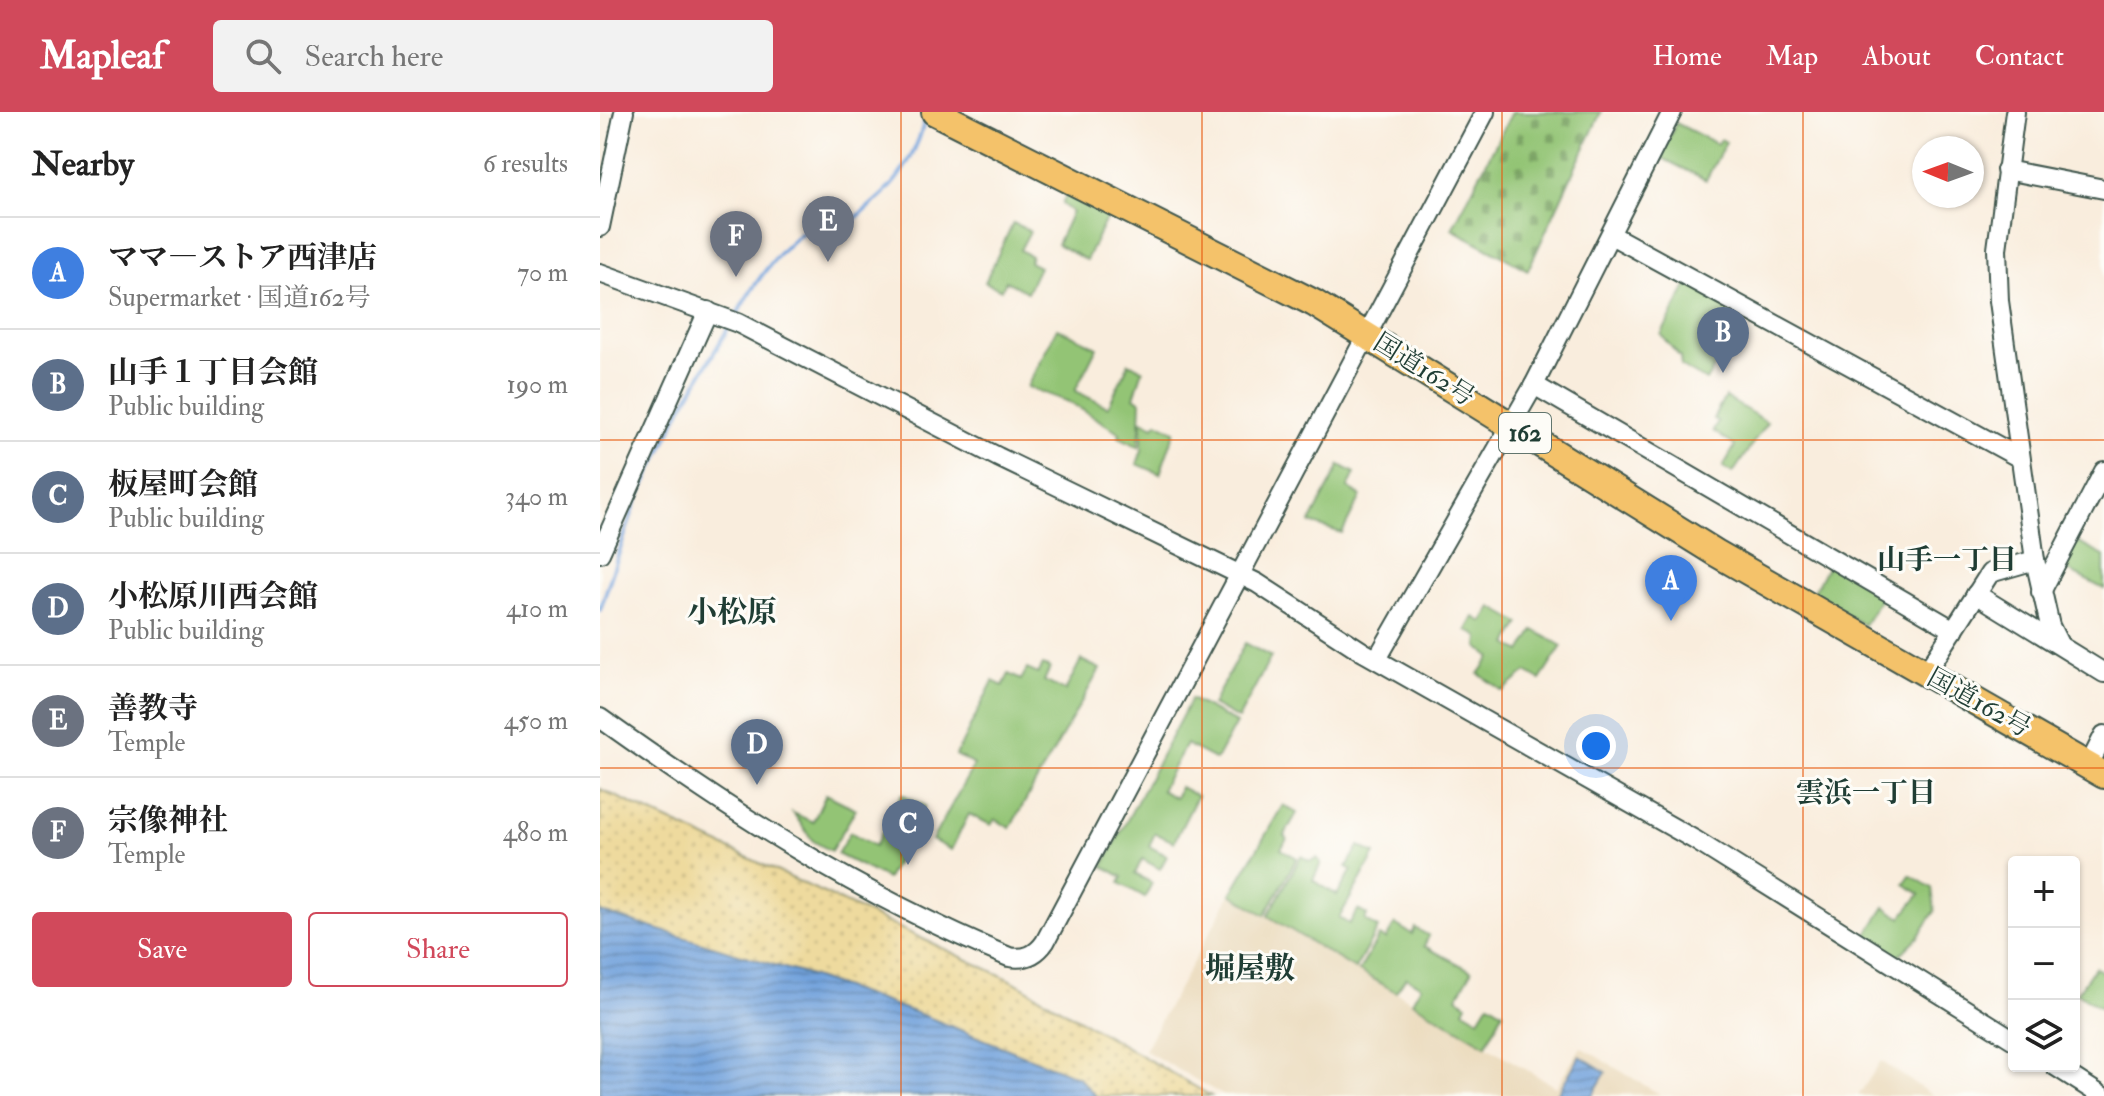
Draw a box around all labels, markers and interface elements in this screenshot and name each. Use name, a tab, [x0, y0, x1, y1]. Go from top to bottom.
search box	[213, 20, 773, 92]
text: Mapleaf	[40, 32, 165, 80]
icon: search	[241, 34, 285, 78]
text: Search here	[305, 38, 443, 75]
text: Home	[1652, 39, 1722, 74]
text: Map	[1766, 39, 1818, 74]
text: About	[1862, 39, 1931, 74]
text: Contact	[1975, 39, 2064, 74]
north arrow	[1912, 136, 1984, 208]
text: Nearby	[32, 143, 134, 186]
text: 6 results	[483, 148, 568, 180]
pin: E	[802, 196, 854, 262]
pin: F	[710, 211, 762, 277]
text: ママ―ストア西津店	[108, 239, 377, 276]
text: A	[50, 257, 66, 289]
text: 70 m	[517, 257, 568, 289]
text: Supermarket · 国道162号	[108, 282, 371, 314]
pin: B	[1697, 307, 1749, 373]
street label: 国道162号	[1367, 326, 1481, 414]
text: 山手１丁目会館	[108, 354, 318, 391]
text: B	[49, 369, 67, 401]
text: 190 m	[507, 369, 568, 401]
text: Public building	[108, 391, 264, 423]
road number: 162	[1499, 413, 1551, 453]
text: 板屋町会館	[108, 466, 258, 503]
text: C	[48, 481, 68, 513]
text: 340 m	[505, 481, 568, 513]
text: Public building	[108, 503, 264, 535]
district label: 山手一丁目	[1877, 543, 2017, 578]
pin: A	[1645, 555, 1697, 621]
text: 小松原川西会館	[108, 578, 318, 615]
text: D	[47, 593, 69, 625]
text: 410 m	[506, 593, 568, 625]
district label: 小松原	[687, 594, 777, 631]
text: Public building	[108, 615, 264, 647]
street label: 国道162号	[1922, 662, 2036, 744]
text: 善教寺	[108, 690, 198, 727]
text: E	[49, 705, 67, 737]
text: 450 m	[504, 705, 568, 737]
pin: D	[731, 719, 783, 785]
your location	[1576, 726, 1616, 766]
text: Temple	[108, 727, 185, 759]
district label: 雲浜一丁目	[1796, 776, 1936, 811]
pin: C	[882, 799, 934, 865]
text: 宗像神社	[108, 802, 228, 839]
text: F	[50, 817, 66, 849]
text: 480 m	[503, 817, 568, 849]
text: Temple	[108, 839, 185, 871]
map controls	[2008, 856, 2080, 1072]
button: +	[2008, 856, 2080, 928]
button: Save	[32, 912, 292, 987]
button: Share	[308, 912, 568, 987]
button: −	[2008, 928, 2080, 1000]
district label: 堀屋敷	[1205, 950, 1295, 987]
button: layers	[2008, 1000, 2080, 1072]

